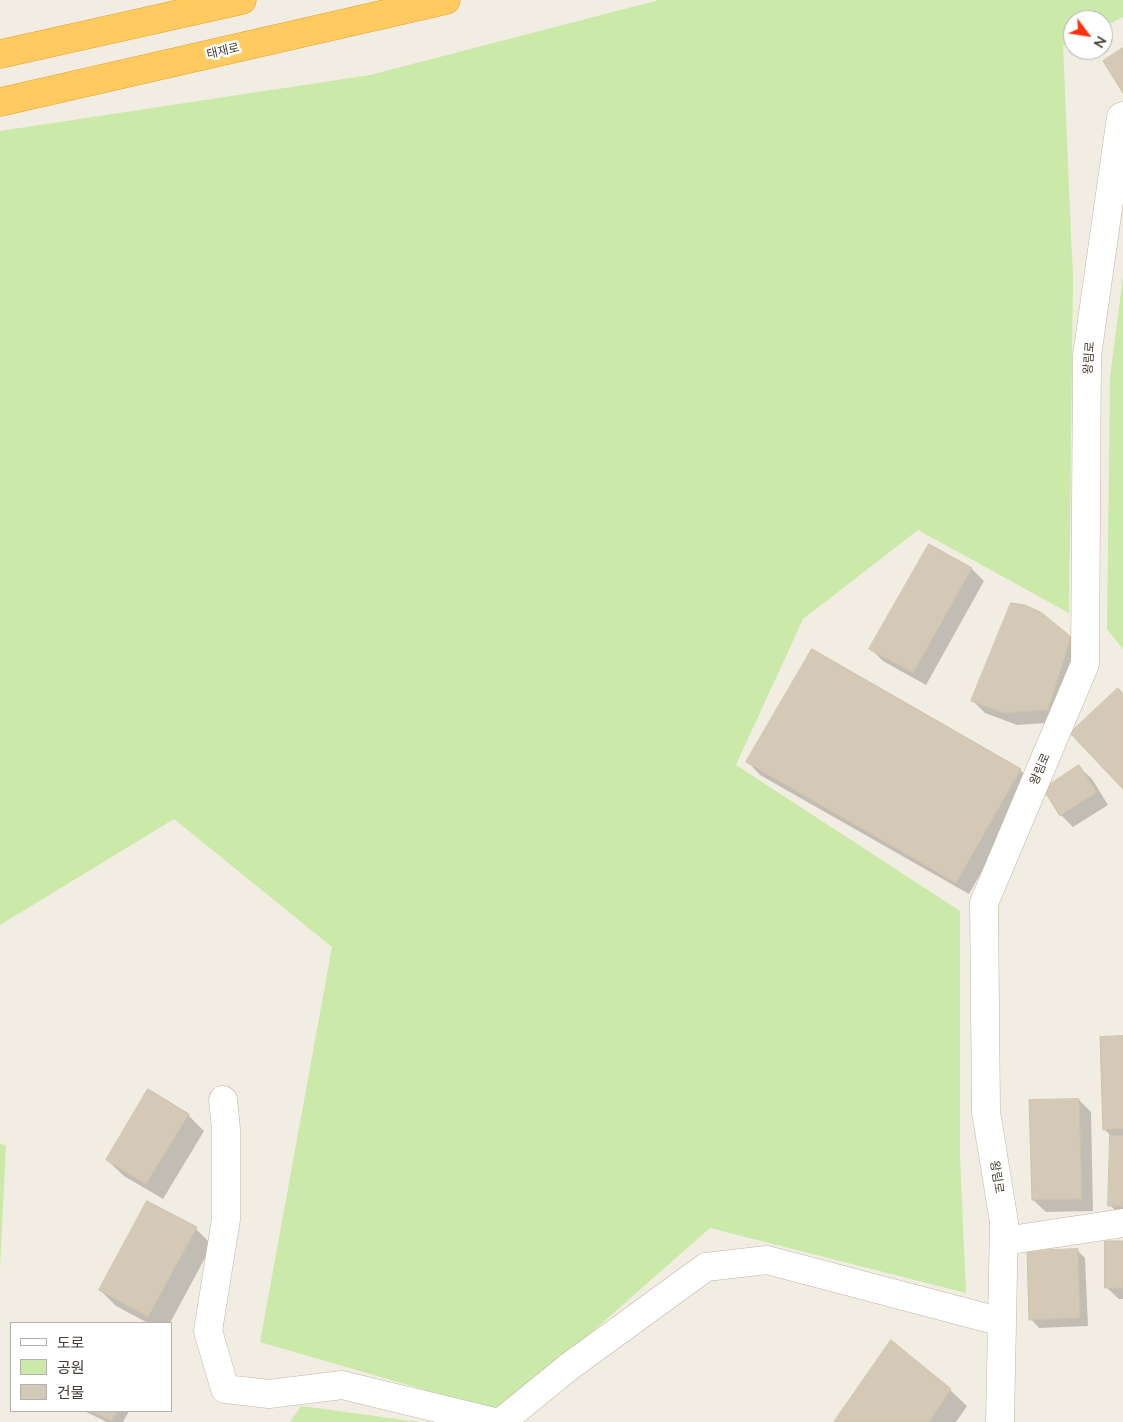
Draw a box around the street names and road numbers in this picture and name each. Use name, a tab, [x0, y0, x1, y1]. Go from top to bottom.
street label: 태재로	[205, 40, 241, 62]
street label: 왕림로	[1081, 341, 1097, 375]
street label: 왕림로	[1027, 751, 1053, 787]
street label: 왕림로	[987, 1160, 1007, 1194]

